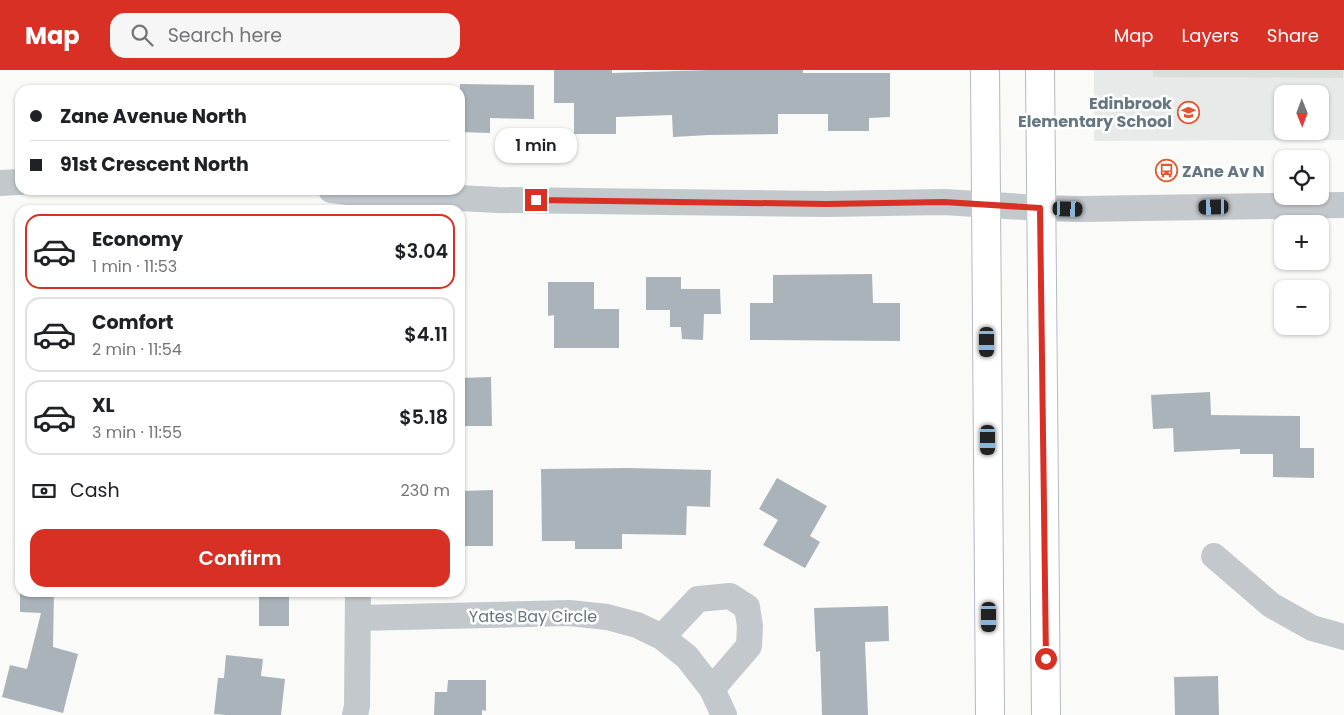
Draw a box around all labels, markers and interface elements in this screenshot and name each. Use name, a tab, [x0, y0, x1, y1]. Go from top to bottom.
search box	[110, 13, 460, 58]
text: Map	[25, 19, 80, 52]
icon: search	[128, 21, 156, 49]
text: Search here	[168, 22, 282, 49]
text: Map	[1114, 23, 1154, 48]
text: Layers	[1182, 23, 1239, 48]
text: Share	[1267, 23, 1319, 48]
north arrow	[1274, 85, 1329, 140]
map controls	[1274, 85, 1329, 335]
place label: Edinbrook Elementary School	[1018, 92, 1172, 133]
school or university icon: Edinbrook Elementary School	[1176, 100, 1200, 124]
text: Zane Avenue North	[60, 103, 247, 130]
callout: 1 min	[495, 128, 577, 162]
text: 1 min	[515, 134, 557, 157]
button: locate	[1274, 150, 1329, 205]
text: 91st Crescent North	[60, 151, 249, 178]
bus stop icon: ZAne Av N	[1154, 159, 1178, 183]
place label: ZAne Av N	[1182, 160, 1265, 183]
route end	[525, 189, 547, 211]
car	[1198, 199, 1229, 215]
car	[1052, 201, 1083, 217]
button: +	[1274, 215, 1329, 270]
text: Economy	[92, 226, 183, 253]
icon: car	[32, 229, 77, 274]
text: $3.04	[394, 238, 448, 265]
text: 1 min · 11:53	[92, 255, 177, 278]
button: −	[1274, 280, 1329, 335]
text: Comfort	[92, 309, 174, 336]
icon: car	[32, 312, 77, 357]
text: $4.11	[404, 321, 448, 348]
car	[979, 327, 994, 357]
text: 2 min · 11:54	[92, 338, 182, 361]
text: XL	[92, 392, 115, 419]
icon: car	[32, 395, 77, 440]
text: $5.18	[399, 404, 448, 431]
text: 3 min · 11:55	[92, 421, 182, 444]
car	[980, 425, 995, 455]
icon: cash	[30, 477, 58, 505]
text: Cash	[70, 477, 120, 504]
text: 230 m	[401, 479, 450, 502]
button: Confirm	[30, 529, 450, 587]
car	[981, 602, 996, 632]
street label: Yates Bay Circle	[469, 605, 597, 628]
route start	[1035, 648, 1057, 670]

